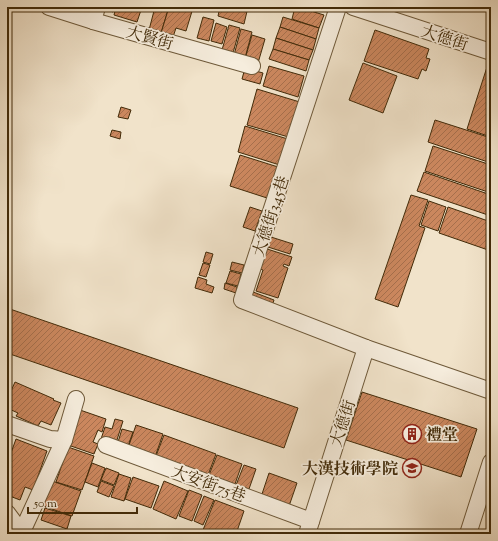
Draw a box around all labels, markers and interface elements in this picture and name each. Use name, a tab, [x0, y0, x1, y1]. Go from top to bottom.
street label: 大德街	[418, 21, 471, 58]
street label: 大賢街	[123, 22, 176, 57]
street label: 大德街345巷	[248, 173, 296, 260]
street label: 大德街	[326, 397, 363, 450]
building icon: 禮堂	[401, 423, 423, 445]
place label: 禮堂	[426, 425, 458, 448]
school or university icon: 大漢技術學院	[401, 457, 423, 479]
place label: 大漢技術學院	[302, 459, 398, 482]
street label: 大安街75巷	[168, 461, 248, 509]
scale bar	[28, 489, 137, 515]
text: 50 m	[33, 495, 57, 513]

